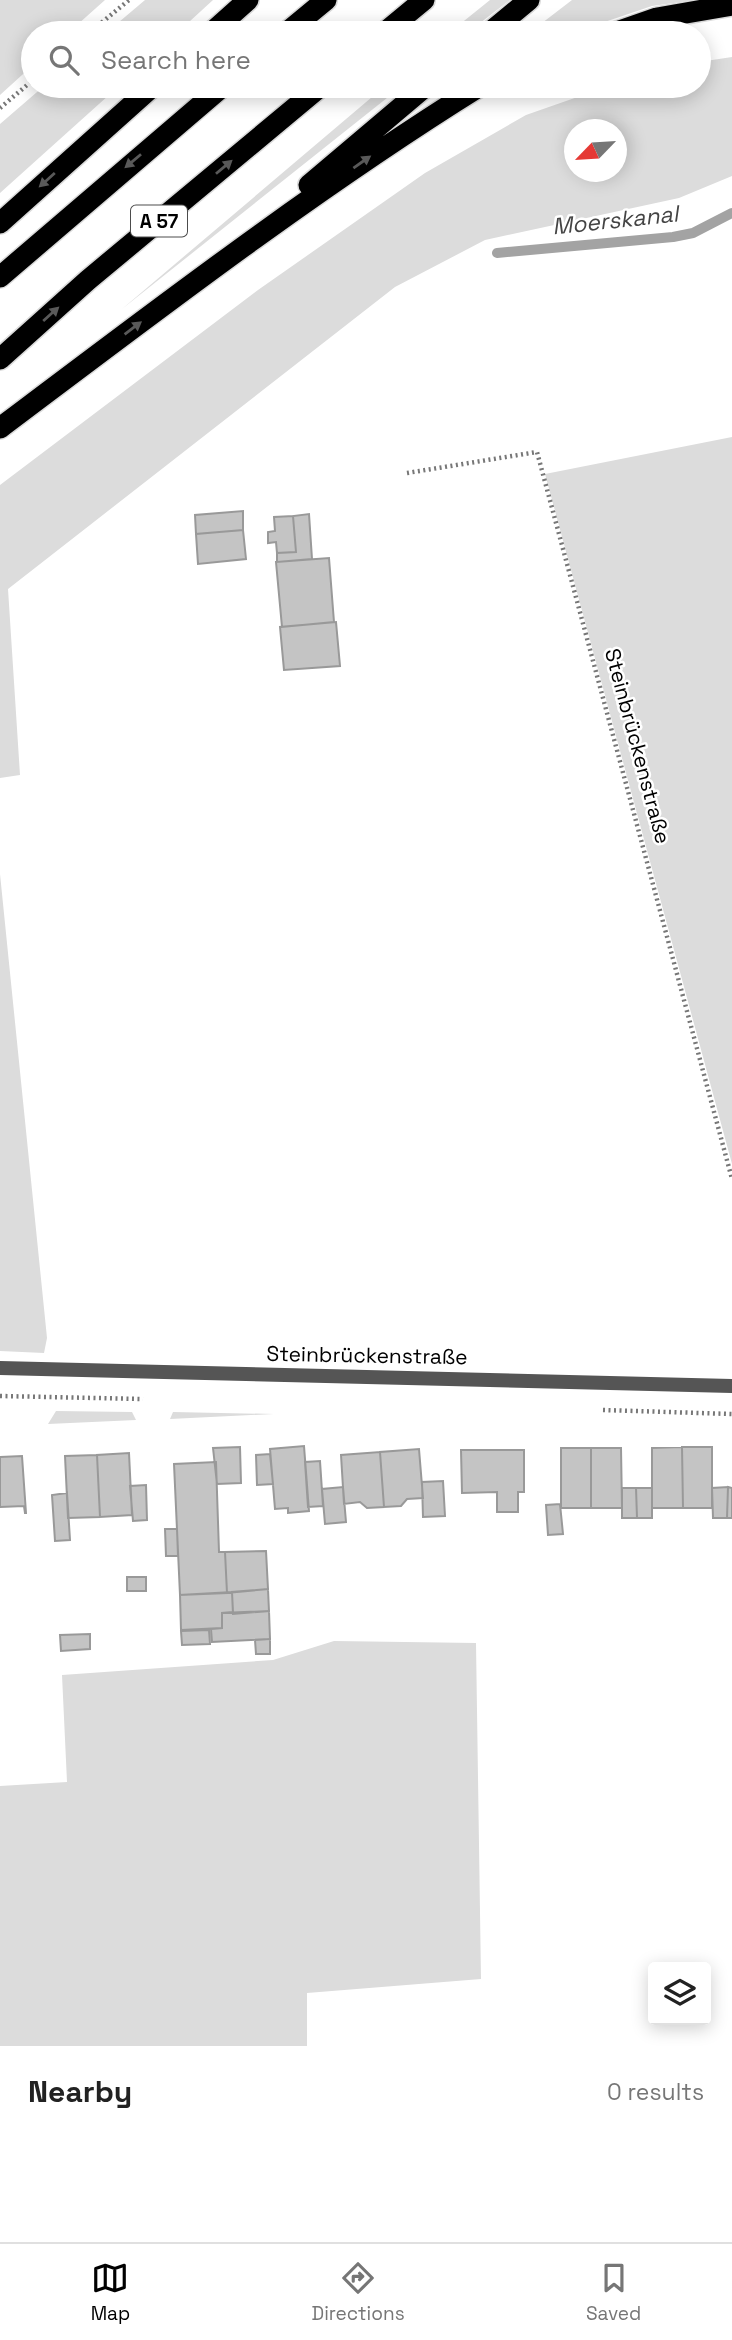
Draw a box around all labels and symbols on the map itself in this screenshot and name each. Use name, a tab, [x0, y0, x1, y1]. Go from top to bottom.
north arrow	[564, 119, 627, 182]
one-way arrow	[125, 153, 142, 168]
one-way arrow	[353, 155, 371, 169]
one-way arrow	[216, 160, 233, 175]
one-way arrow	[39, 172, 56, 188]
water label: Moerskanal	[550, 198, 682, 242]
road number: A 57	[131, 206, 187, 236]
one-way arrow	[42, 306, 60, 322]
one-way arrow	[123, 321, 141, 336]
street label: Steinbrückenstraße	[599, 645, 677, 847]
street label: Steinbrückenstraße	[266, 1340, 468, 1370]

